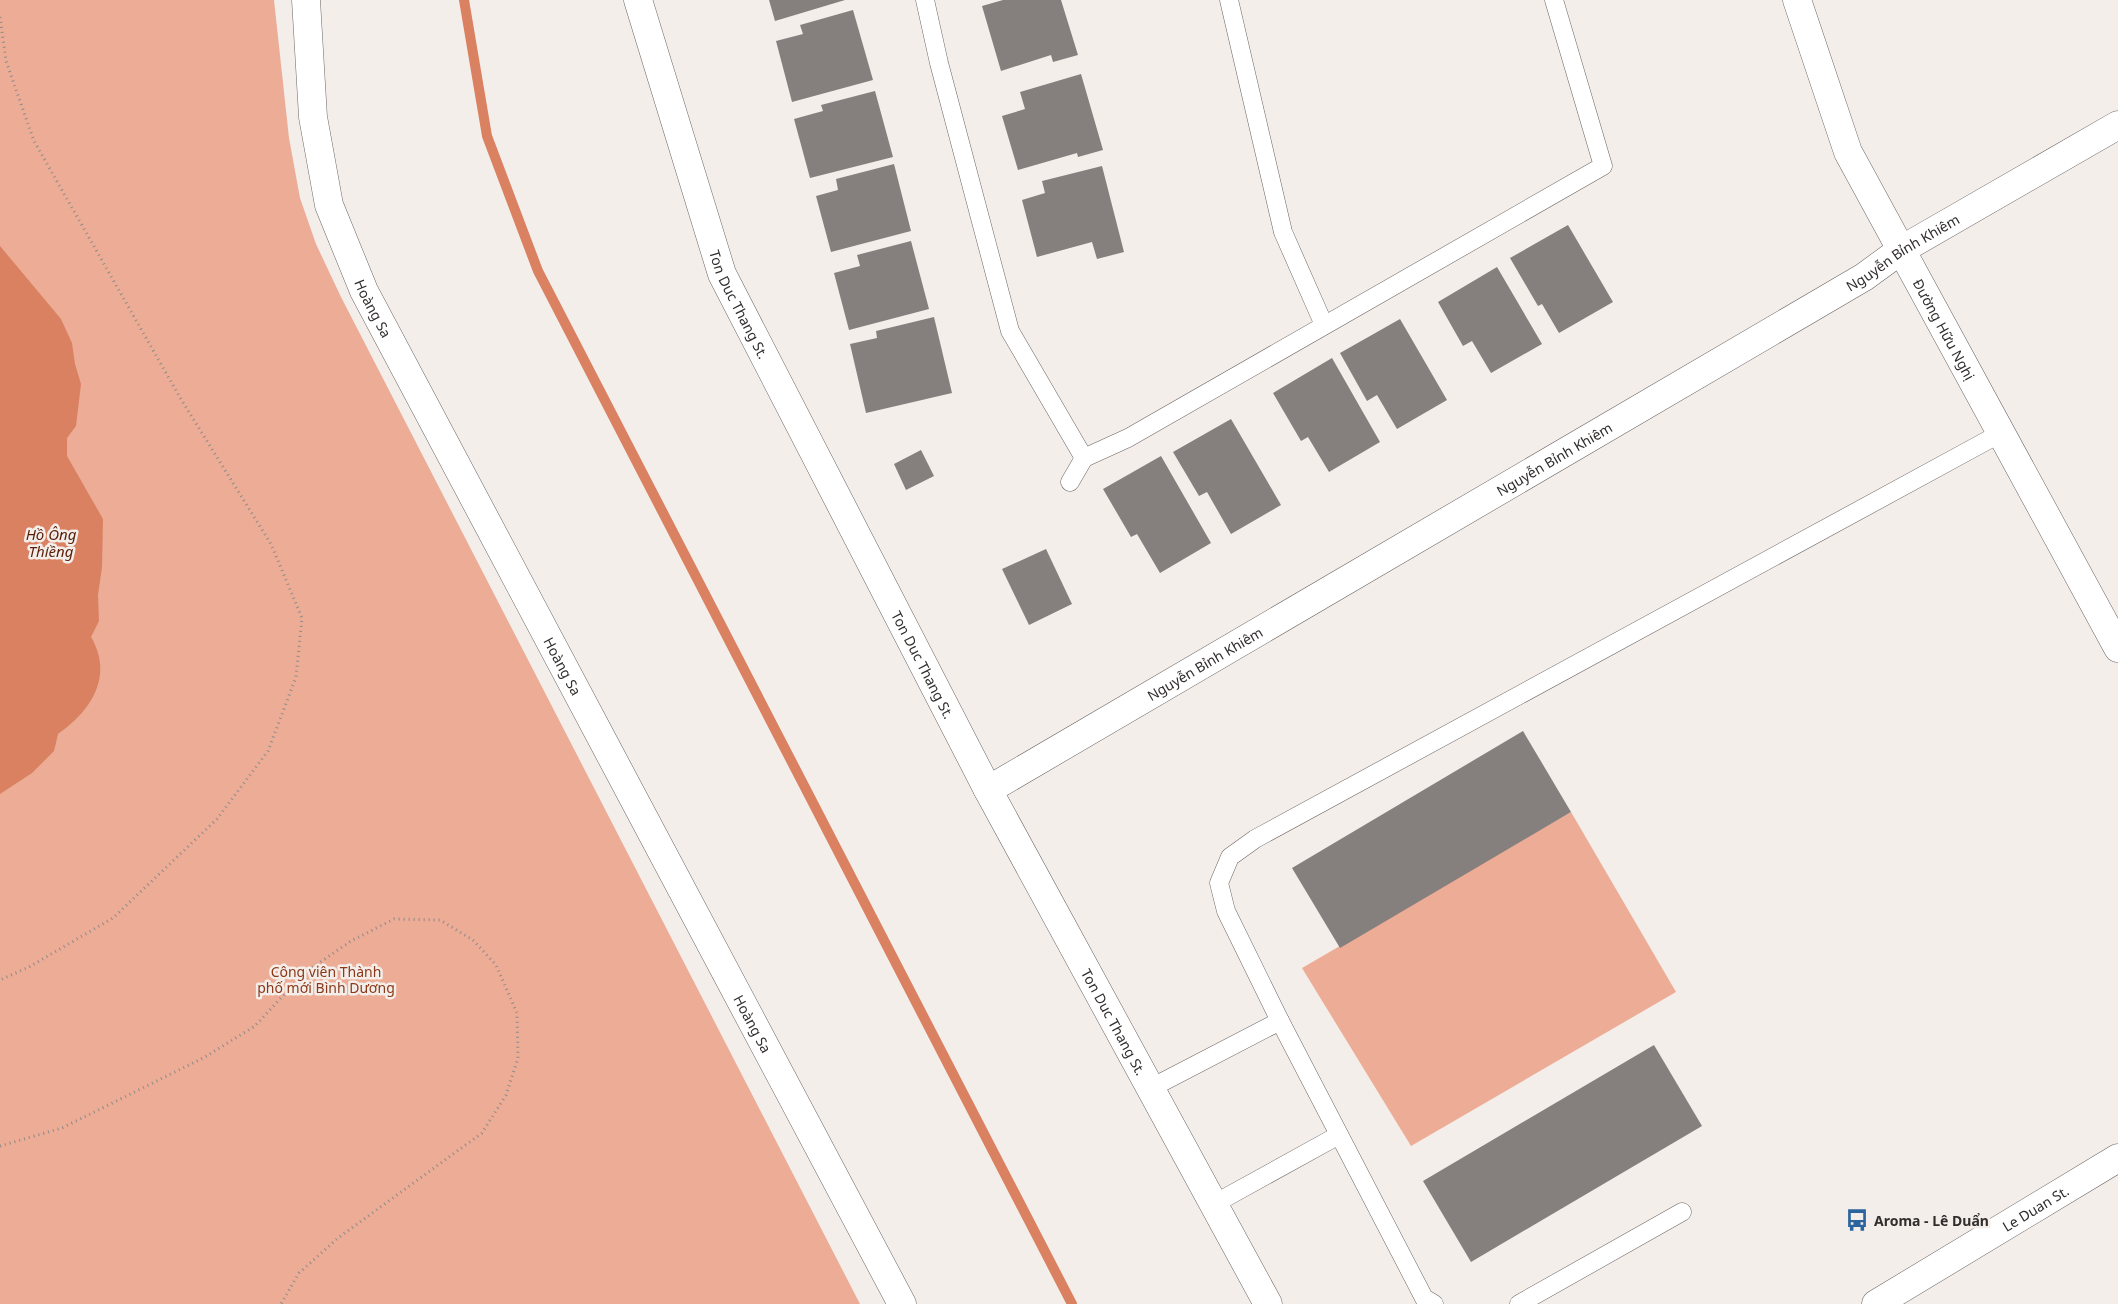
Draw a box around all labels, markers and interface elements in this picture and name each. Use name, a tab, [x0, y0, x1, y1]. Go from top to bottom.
street label: Nguyễn Bỉnh Khiêm	[1842, 209, 1962, 295]
street label: Ton Duc Thang St.	[706, 247, 773, 362]
street label: Đường Hữu Nghị	[1909, 275, 1980, 383]
street label: Hoàng Sa	[351, 276, 396, 341]
street label: Nguyễn Bỉnh Khiêm	[1493, 417, 1615, 500]
water label: Hồ Ông Thiềng	[26, 524, 77, 561]
street label: Ton Duc Thang St.	[888, 608, 959, 722]
street label: Nguyễn Bỉnh Khiêm	[1143, 622, 1266, 704]
street label: Hoàng Sa	[540, 634, 586, 698]
park label: Công viên Thành phố mới Bình Dương	[257, 962, 395, 997]
street label: Ton Duc Thang St.	[1078, 965, 1151, 1078]
street label: Hoàng Sa	[730, 991, 776, 1056]
street label: Le Duan St.	[1998, 1181, 2072, 1235]
bus stop icon: Aroma - Lê Duẩn	[1844, 1207, 1870, 1233]
place label: Aroma - Lê Duẩn	[1874, 1211, 1989, 1230]

